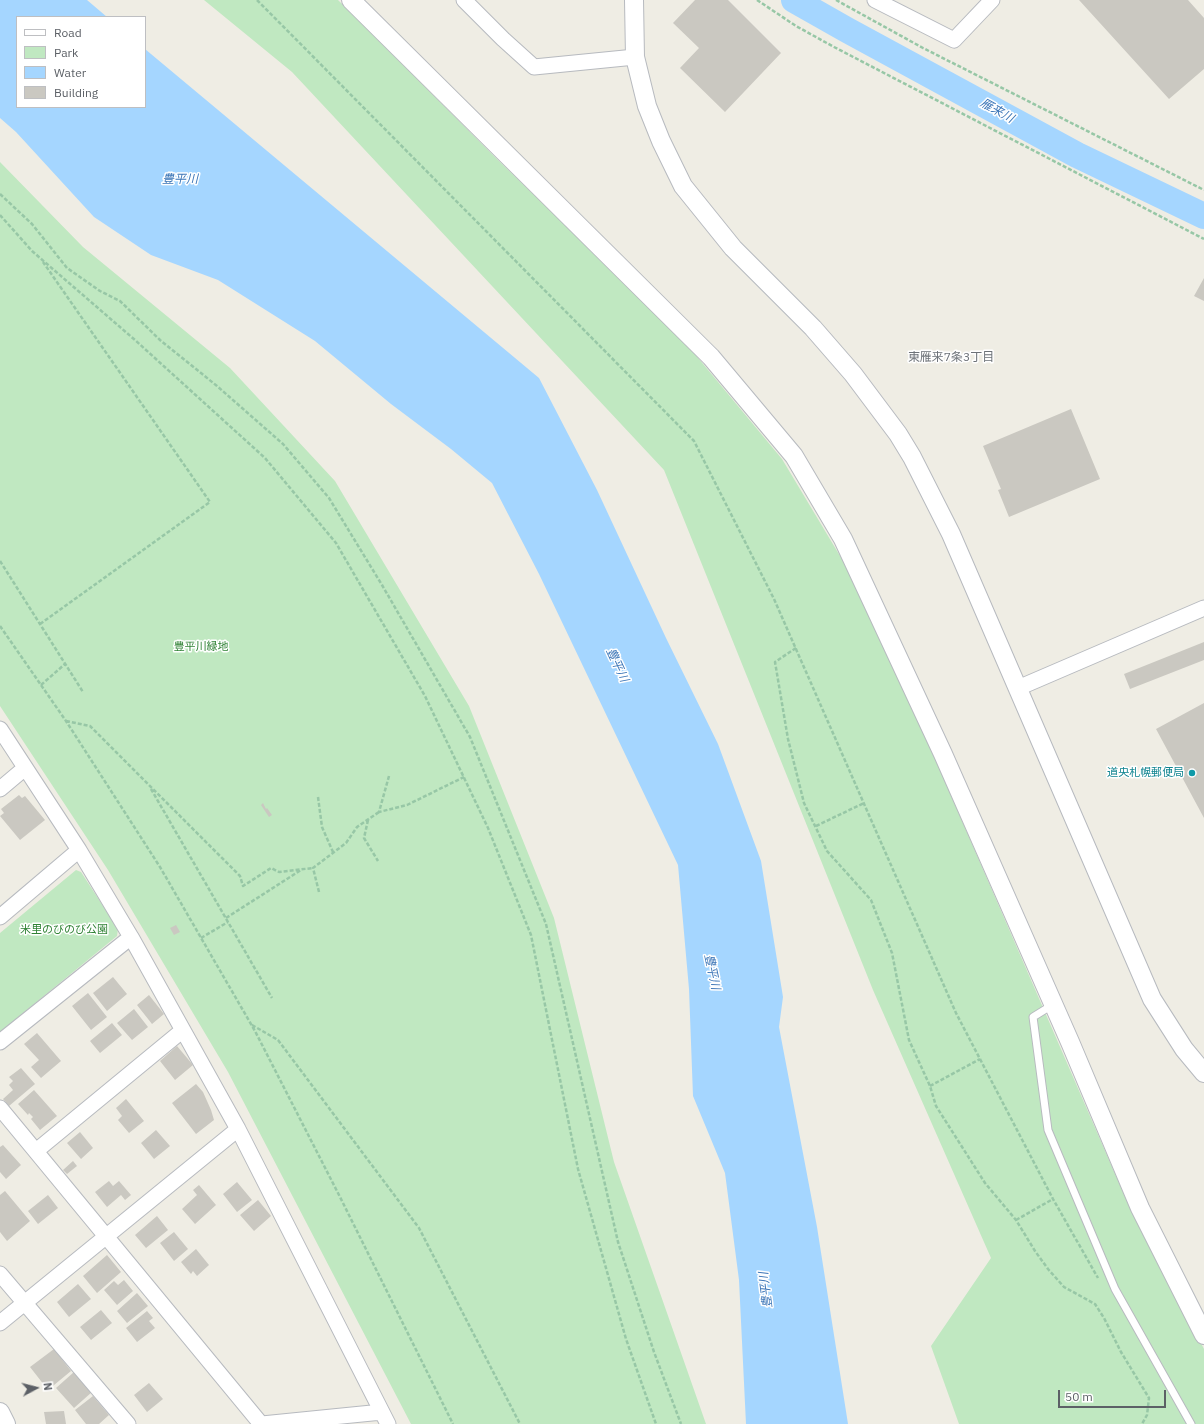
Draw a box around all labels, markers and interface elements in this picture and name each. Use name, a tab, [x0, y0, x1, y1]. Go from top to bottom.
legend	[16, 16, 146, 108]
text: Road	[54, 25, 82, 40]
text: Park	[54, 45, 78, 60]
text: Water	[54, 65, 86, 80]
text: Building	[54, 85, 98, 100]
water label: 雁来川	[978, 96, 1016, 126]
water label: 豊平川	[162, 173, 198, 187]
district label: 東雁来7条3丁目	[908, 351, 994, 365]
park label: 豊平川緑地	[174, 640, 228, 654]
water label: 豊平川	[603, 646, 631, 684]
place label: 道央札幌郵便局	[1107, 766, 1184, 780]
marker: 道央札幌郵便局	[1187, 768, 1197, 778]
park label: 米里のびのび公園	[20, 923, 108, 937]
water label: 豊平川	[701, 953, 723, 991]
water label: 豊平川	[757, 1271, 775, 1309]
north arrow	[16, 1368, 56, 1408]
text: N	[40, 1382, 55, 1391]
scale bar	[1060, 1382, 1168, 1408]
text: 50 m	[1065, 1389, 1093, 1404]

